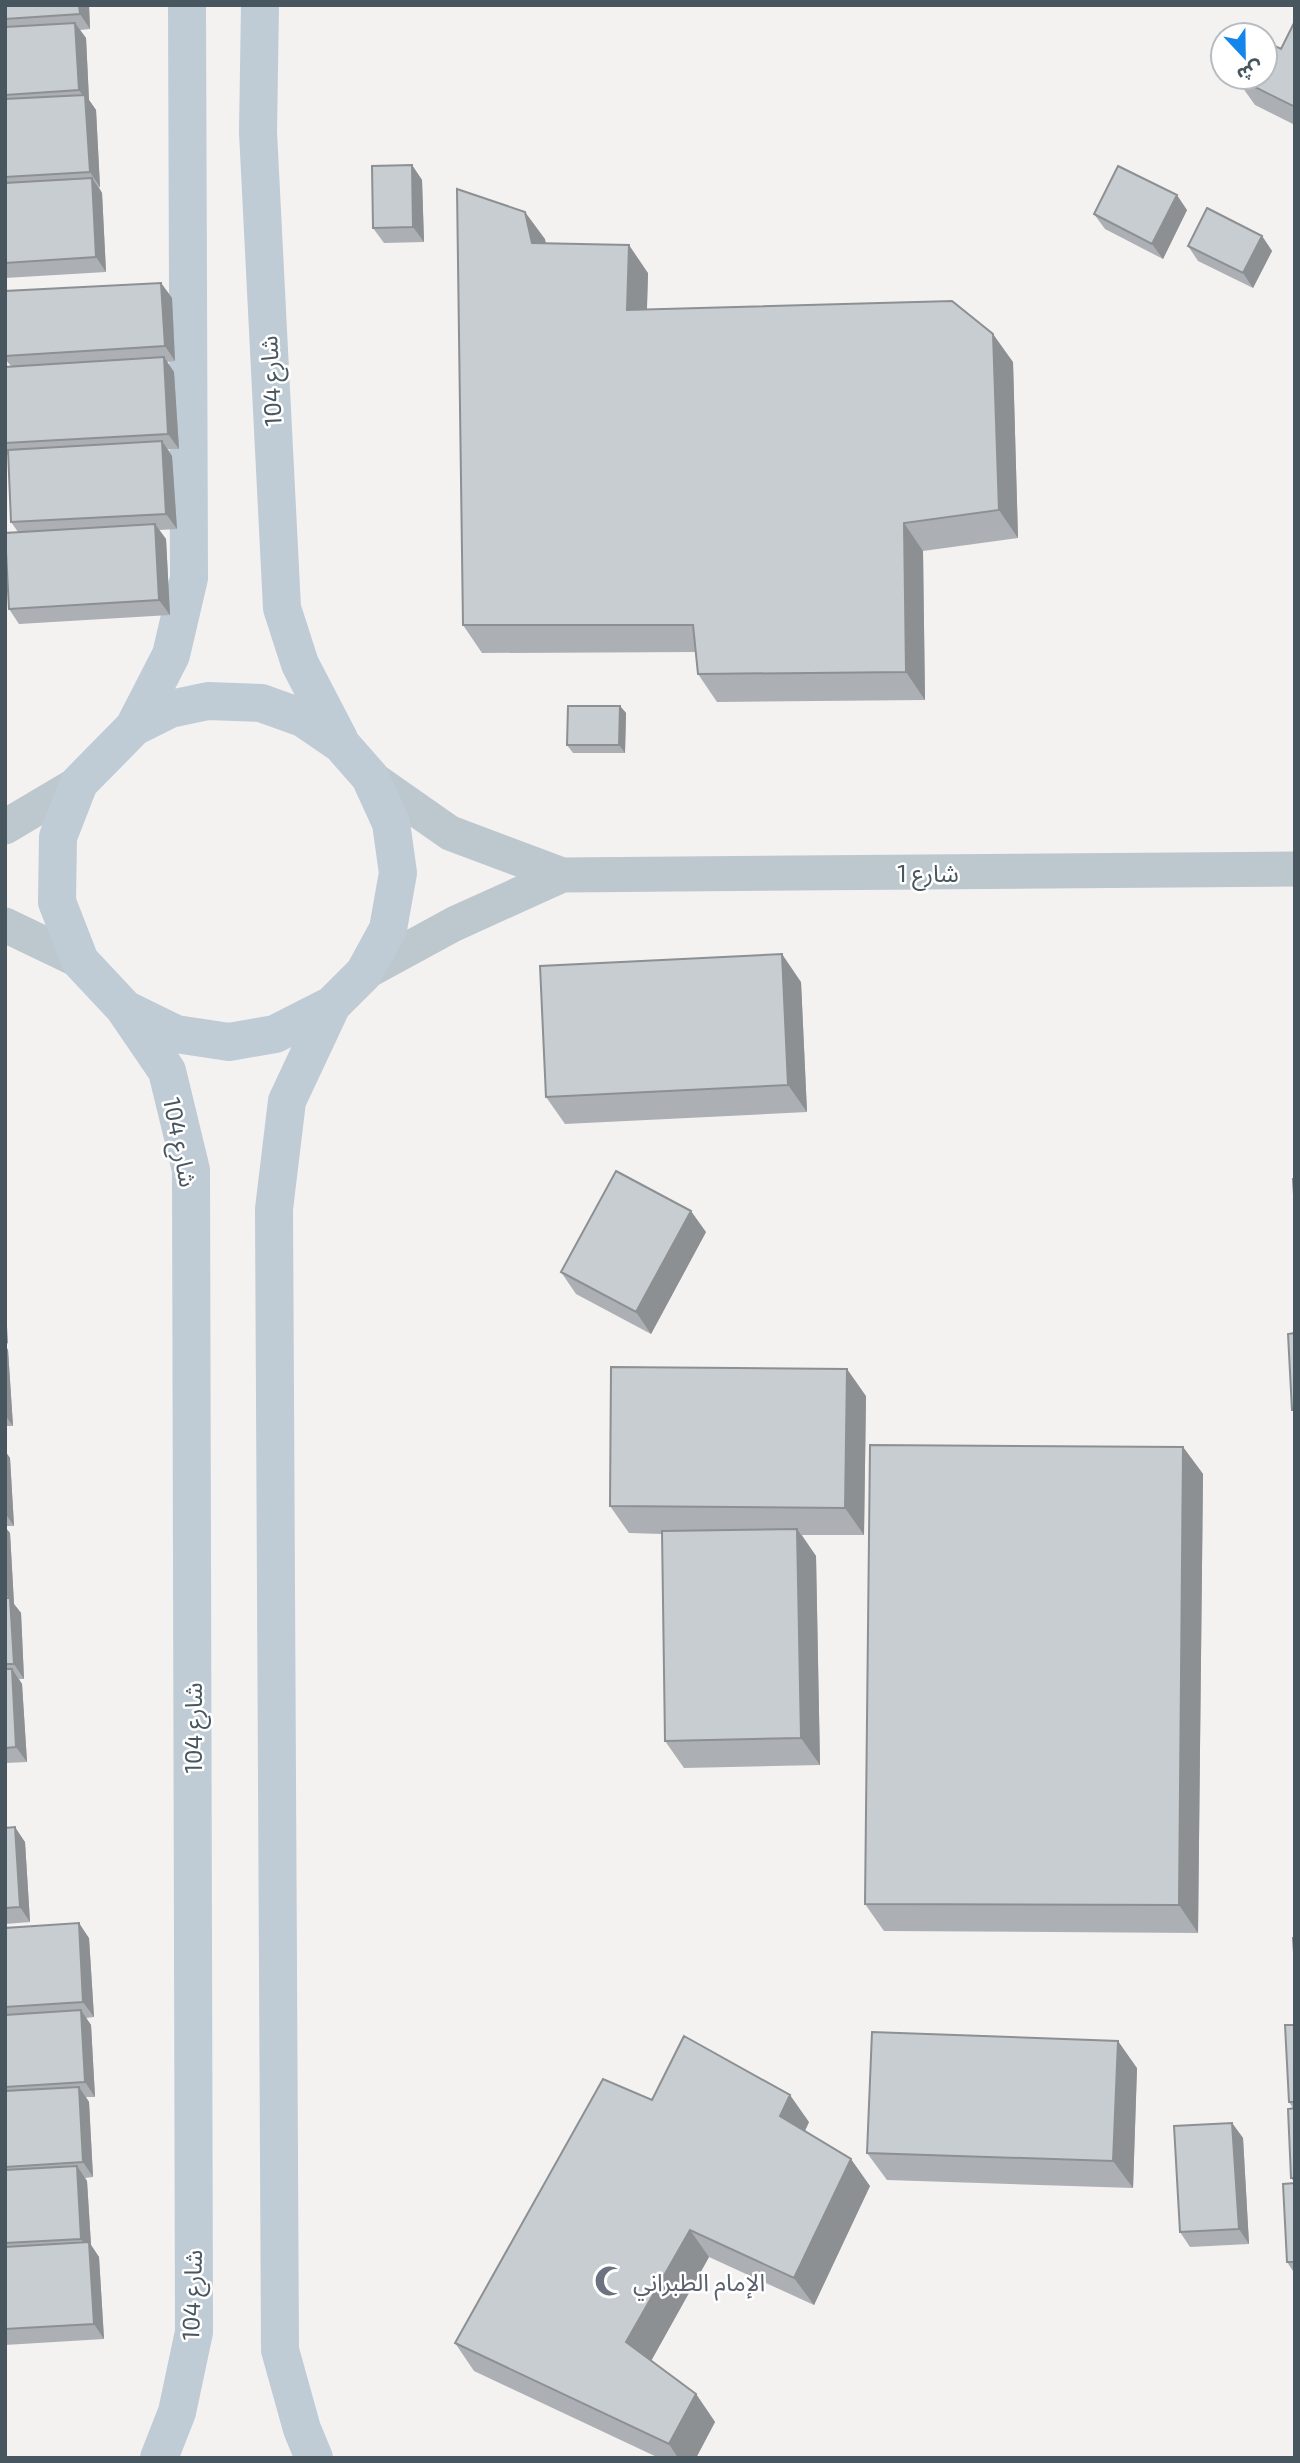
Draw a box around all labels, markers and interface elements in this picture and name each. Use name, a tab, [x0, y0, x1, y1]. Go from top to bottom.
north arrow	[1209, 21, 1279, 91]
text: ش	[1234, 57, 1267, 88]
street label: شارع 104	[253, 335, 291, 427]
street label: شارع 1	[897, 858, 959, 891]
street label: شارع 104	[154, 1095, 204, 1190]
street label: شارع 104	[178, 1683, 211, 1773]
street label: شارع 104	[175, 2249, 211, 2341]
mosque icon: الإمام الطبراني	[593, 2264, 627, 2298]
place label: الإمام الطبراني	[633, 2267, 765, 2301]

